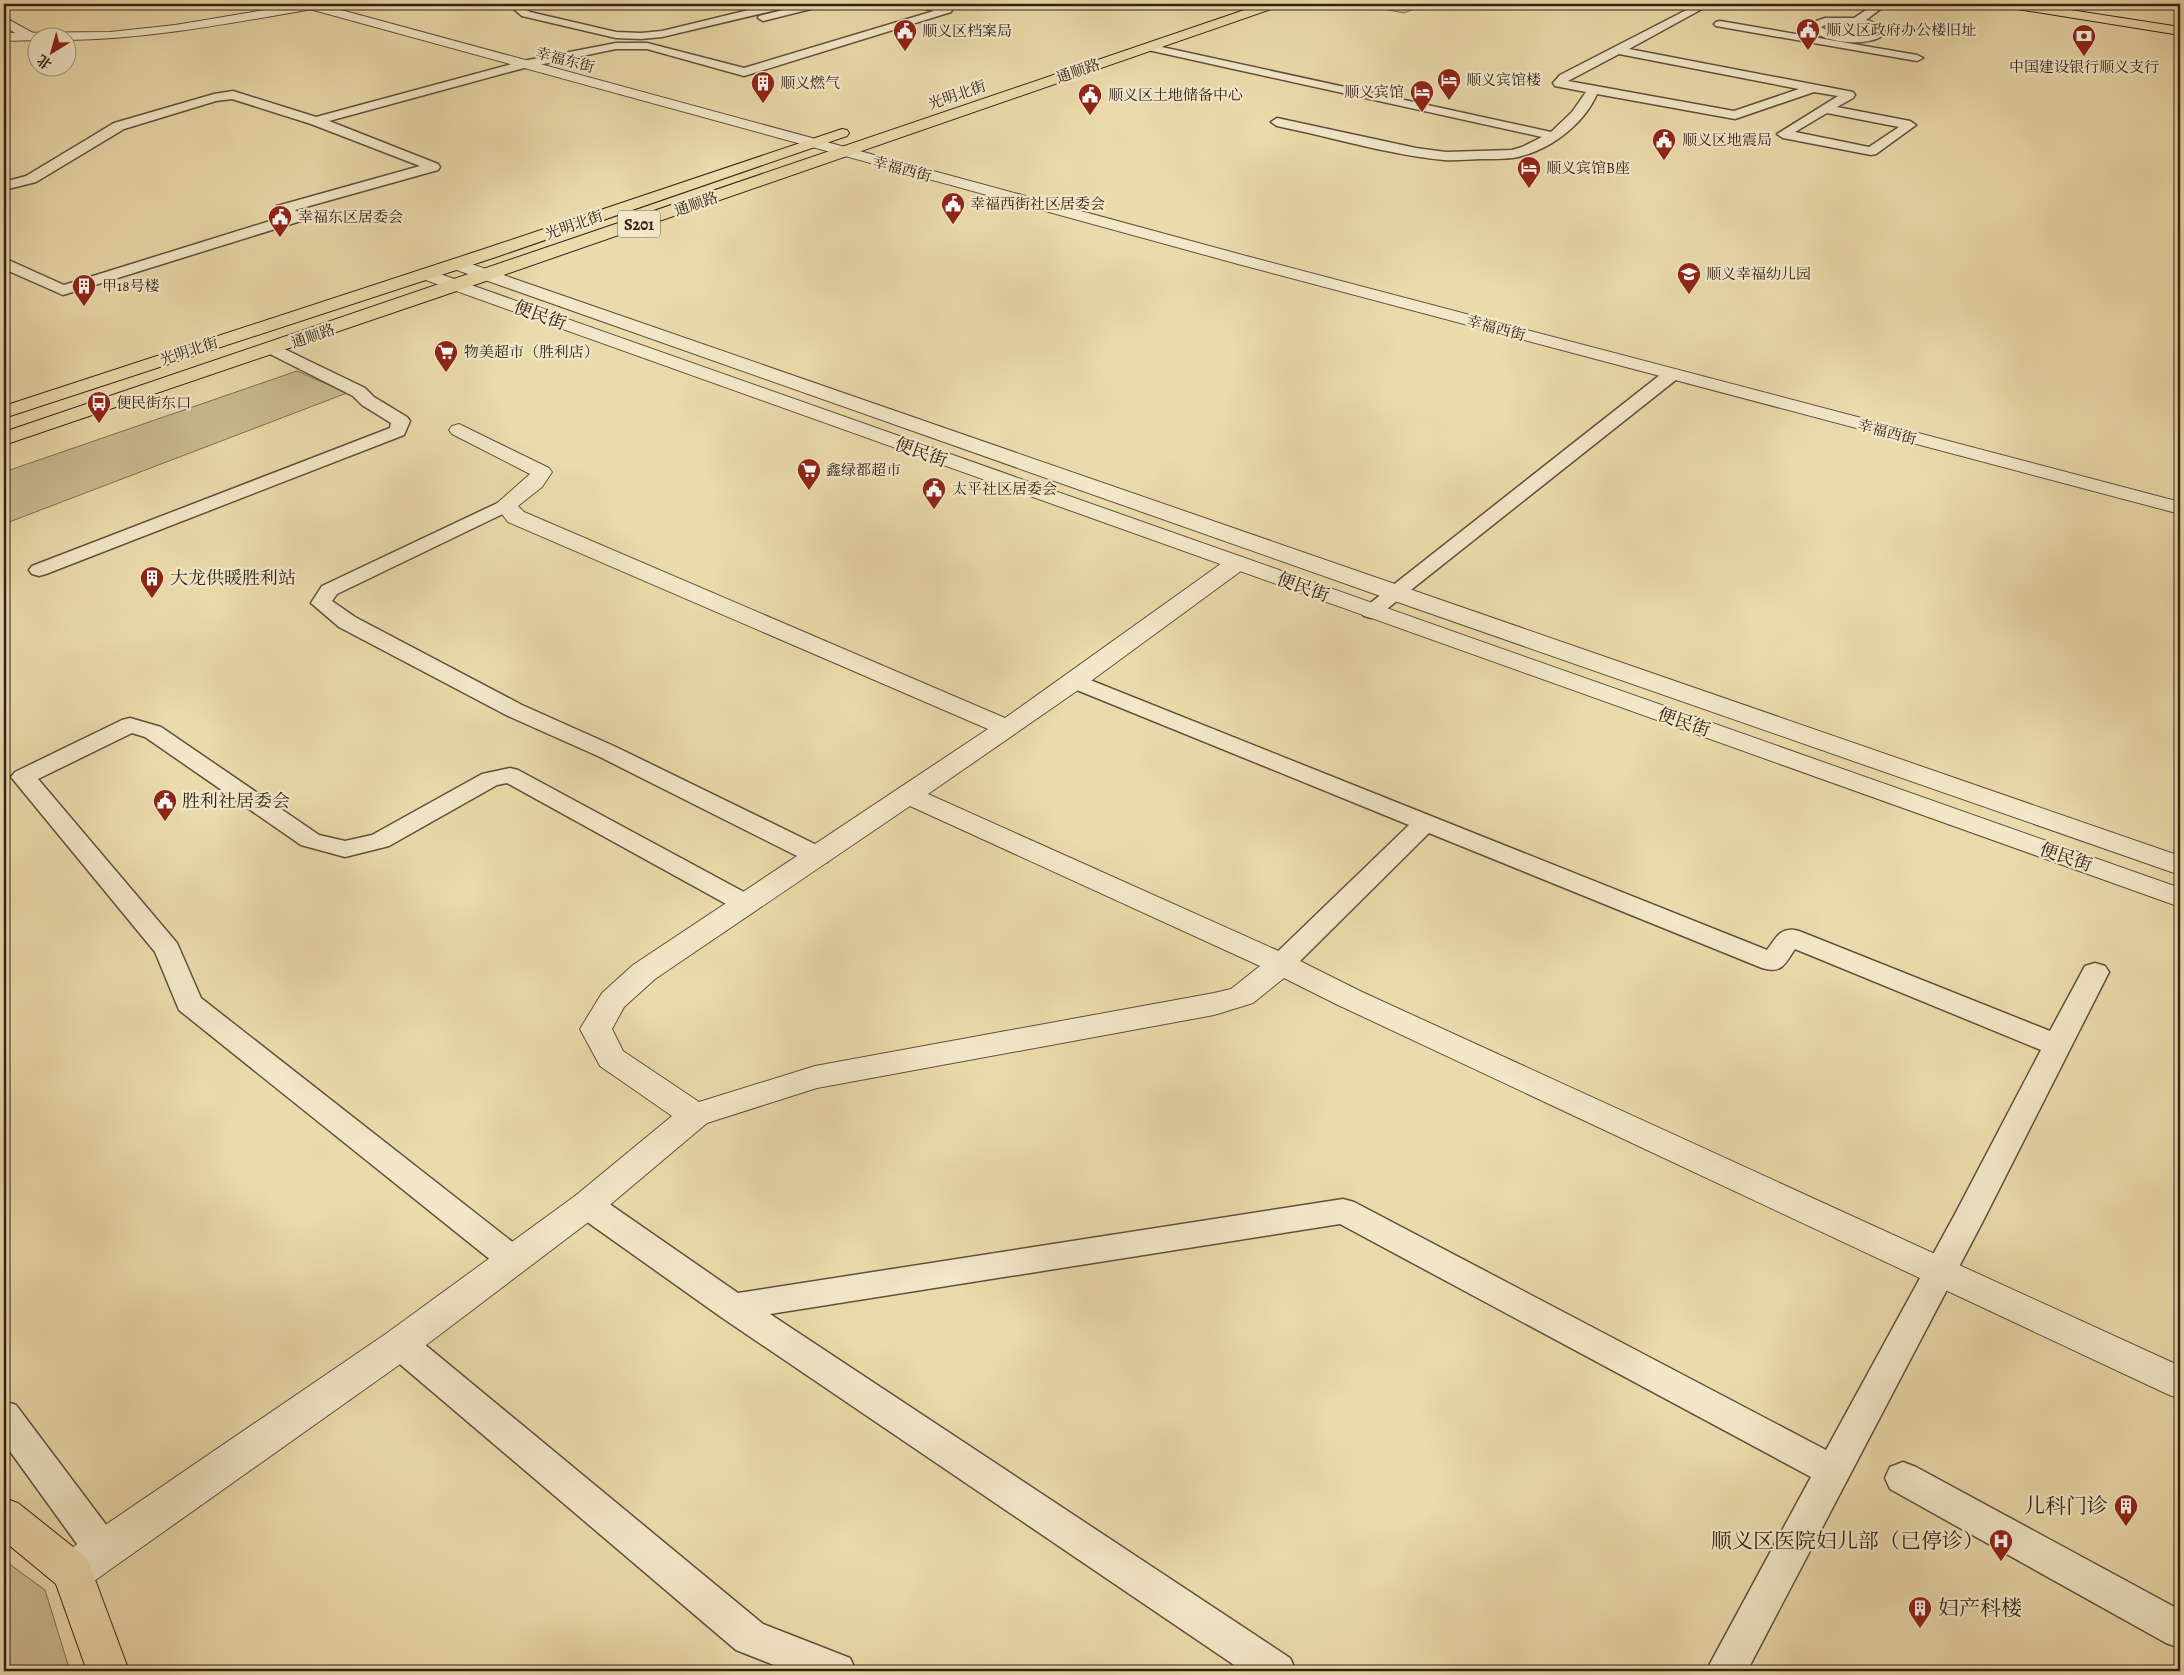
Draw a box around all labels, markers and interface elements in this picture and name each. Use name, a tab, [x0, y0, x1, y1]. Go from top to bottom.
public building icon: 顺义区政府办公楼旧址	[1795, 17, 1821, 51]
public building icon: 顺义区档案局	[892, 18, 918, 52]
place label: 顺义区政府办公楼旧址	[1826, 20, 1976, 40]
place label: 顺义区档案局	[922, 21, 1012, 41]
bank icon: 中国建设银行顺义支行	[2071, 23, 2097, 57]
north arrow	[28, 28, 78, 78]
street label: 幸福东街	[533, 43, 597, 77]
text: 北	[33, 50, 56, 74]
street label: 通顺路	[1053, 54, 1103, 88]
place label: 中国建设银行顺义支行	[2009, 57, 2159, 77]
hotel icon: 顺义宾馆楼	[1436, 67, 1462, 101]
building icon: 顺义燃气	[750, 70, 776, 104]
place label: 顺义宾馆楼	[1466, 70, 1541, 90]
place label: 顺义燃气	[780, 73, 840, 93]
street label: 光明北街	[925, 76, 989, 114]
hotel icon: 顺义宾馆	[1409, 79, 1435, 113]
public building icon: 顺义区土地储备中心	[1077, 82, 1103, 116]
place label: 顺义宾馆	[1344, 82, 1404, 102]
place label: 顺义区土地储备中心	[1108, 85, 1243, 105]
public building icon: 顺义区地震局	[1651, 127, 1677, 161]
place label: 顺义区地震局	[1682, 130, 1772, 150]
street label: 幸福西街	[870, 152, 934, 186]
hotel icon: 顺义宾馆B座	[1516, 155, 1542, 189]
place label: 顺义宾馆B座	[1546, 158, 1630, 178]
street label: 通顺路	[671, 187, 721, 221]
public building icon: 幸福西街社区居委会	[940, 191, 966, 225]
place label: 幸福西街社区居委会	[970, 194, 1105, 214]
public building icon: 幸福东区居委会	[267, 204, 293, 238]
street label: 光明北街	[542, 206, 606, 244]
place label: 幸福东区居委会	[298, 207, 403, 227]
road number: S201	[618, 210, 660, 238]
school or university icon: 顺义幸福幼儿园	[1676, 261, 1702, 295]
place label: 顺义幸福幼儿园	[1706, 264, 1811, 284]
building icon: 甲18号楼	[71, 273, 97, 307]
place label: 甲18号楼	[102, 276, 159, 296]
street label: 便民街	[511, 294, 569, 336]
street label: 幸福西街	[1464, 311, 1528, 345]
street label: 通顺路	[288, 319, 338, 353]
street label: 光明北街	[157, 332, 221, 370]
supermarket icon: 物美超市（胜利店）	[433, 339, 459, 373]
place label: 物美超市（胜利店）	[464, 342, 599, 362]
bus stop icon: 便民街东口	[86, 390, 112, 424]
place label: 便民街东口	[116, 393, 191, 413]
street label: 幸福西街	[1855, 415, 1919, 449]
street label: 便民街	[892, 431, 950, 473]
supermarket icon: 鑫绿都超市	[796, 457, 822, 491]
place label: 鑫绿都超市	[826, 460, 901, 480]
public building icon: 太平社区居委会	[921, 476, 947, 510]
place label: 太平社区居委会	[952, 479, 1057, 499]
building icon: 大龙供暖胜利站	[139, 565, 165, 599]
place label: 大龙供暖胜利站	[170, 566, 296, 590]
street label: 便民街	[1274, 566, 1332, 608]
street label: 便民街	[1655, 702, 1713, 742]
public building icon: 胜利社居委会	[152, 788, 178, 822]
place label: 胜利社居委会	[182, 789, 290, 813]
street label: 便民街	[2037, 837, 2095, 877]
place label: 儿科门诊	[2024, 1492, 2108, 1520]
building icon: 儿科门诊	[2113, 1493, 2139, 1527]
place label: 顺义区医院妇儿部（已停诊）	[1711, 1527, 1984, 1555]
hospital icon: 顺义区医院妇儿部（已停诊）	[1988, 1528, 2014, 1562]
place label: 妇产科楼	[1938, 1594, 2022, 1622]
building icon: 妇产科楼	[1907, 1595, 1933, 1629]

